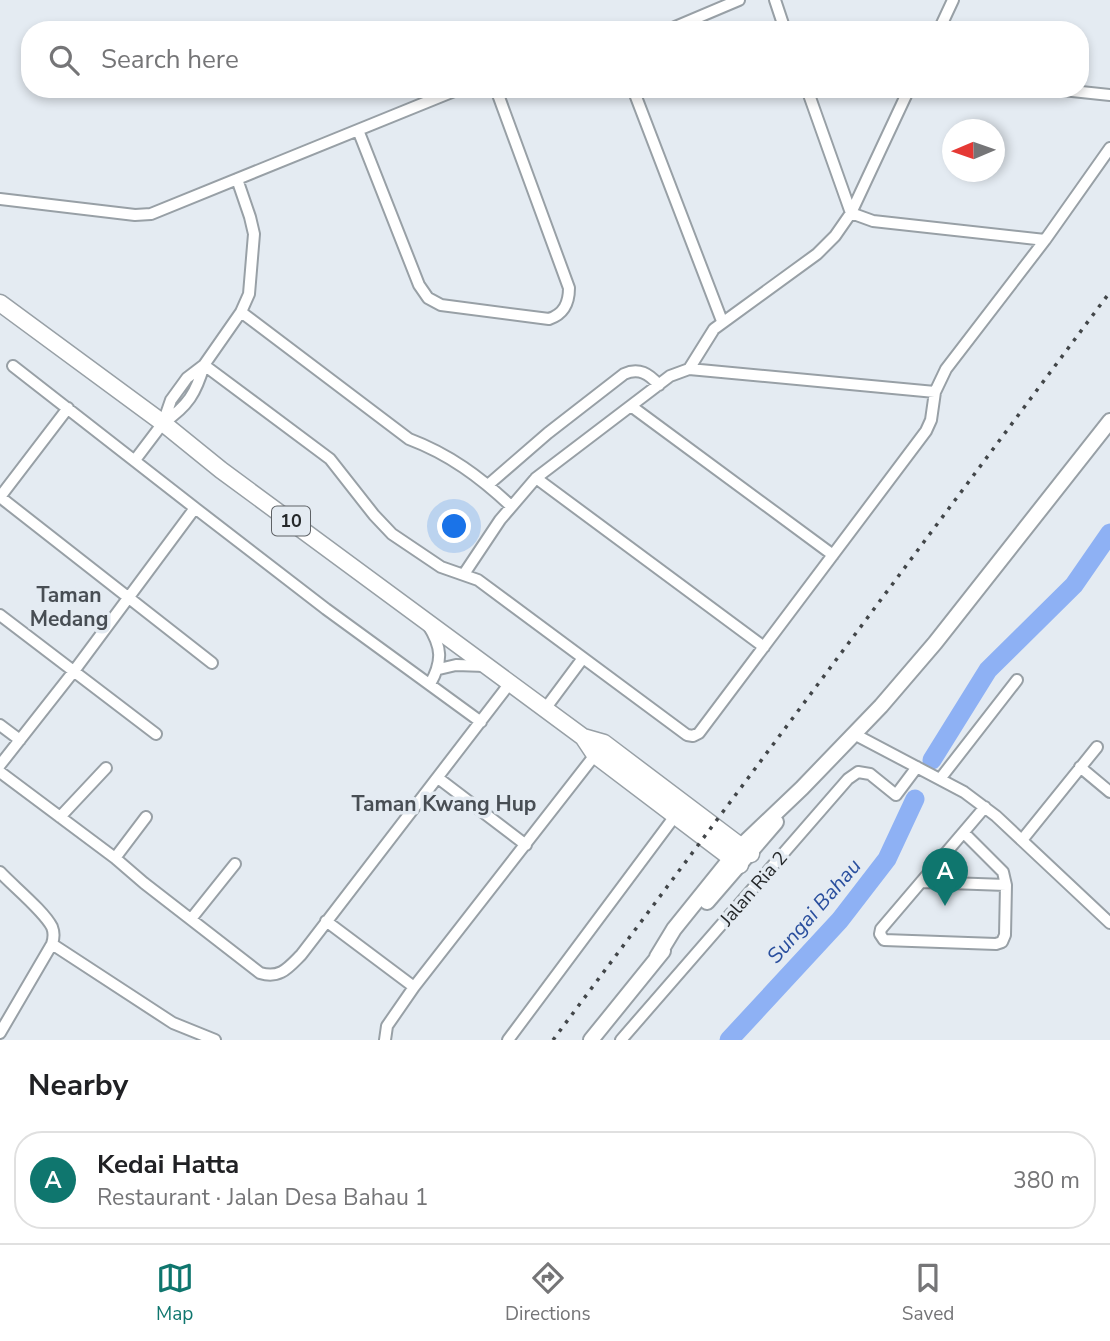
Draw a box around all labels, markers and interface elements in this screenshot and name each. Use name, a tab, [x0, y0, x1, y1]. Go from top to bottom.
search box	[21, 21, 1089, 98]
icon: search	[45, 41, 83, 79]
text: Search here	[101, 42, 239, 77]
north arrow	[942, 119, 1005, 182]
road number: 10	[272, 506, 310, 536]
your location	[437, 509, 471, 543]
district label: Taman Medang	[30, 581, 108, 633]
district label: Taman Kwang Hup	[352, 790, 536, 818]
street label: Jalan Ria 2	[713, 846, 793, 932]
pin: A	[922, 848, 968, 906]
water label: Sungai Bahau	[761, 853, 867, 969]
text: Nearby	[28, 1065, 128, 1106]
text: Kedai Hatta	[97, 1147, 239, 1182]
text: A	[44, 1165, 62, 1196]
text: 380 m	[1013, 1165, 1080, 1196]
text: Restaurant · Jalan Desa Bahau 1	[97, 1182, 429, 1213]
tab: Map	[156, 1259, 194, 1327]
tab: Directions	[505, 1259, 591, 1327]
tab: Saved	[902, 1259, 954, 1327]

